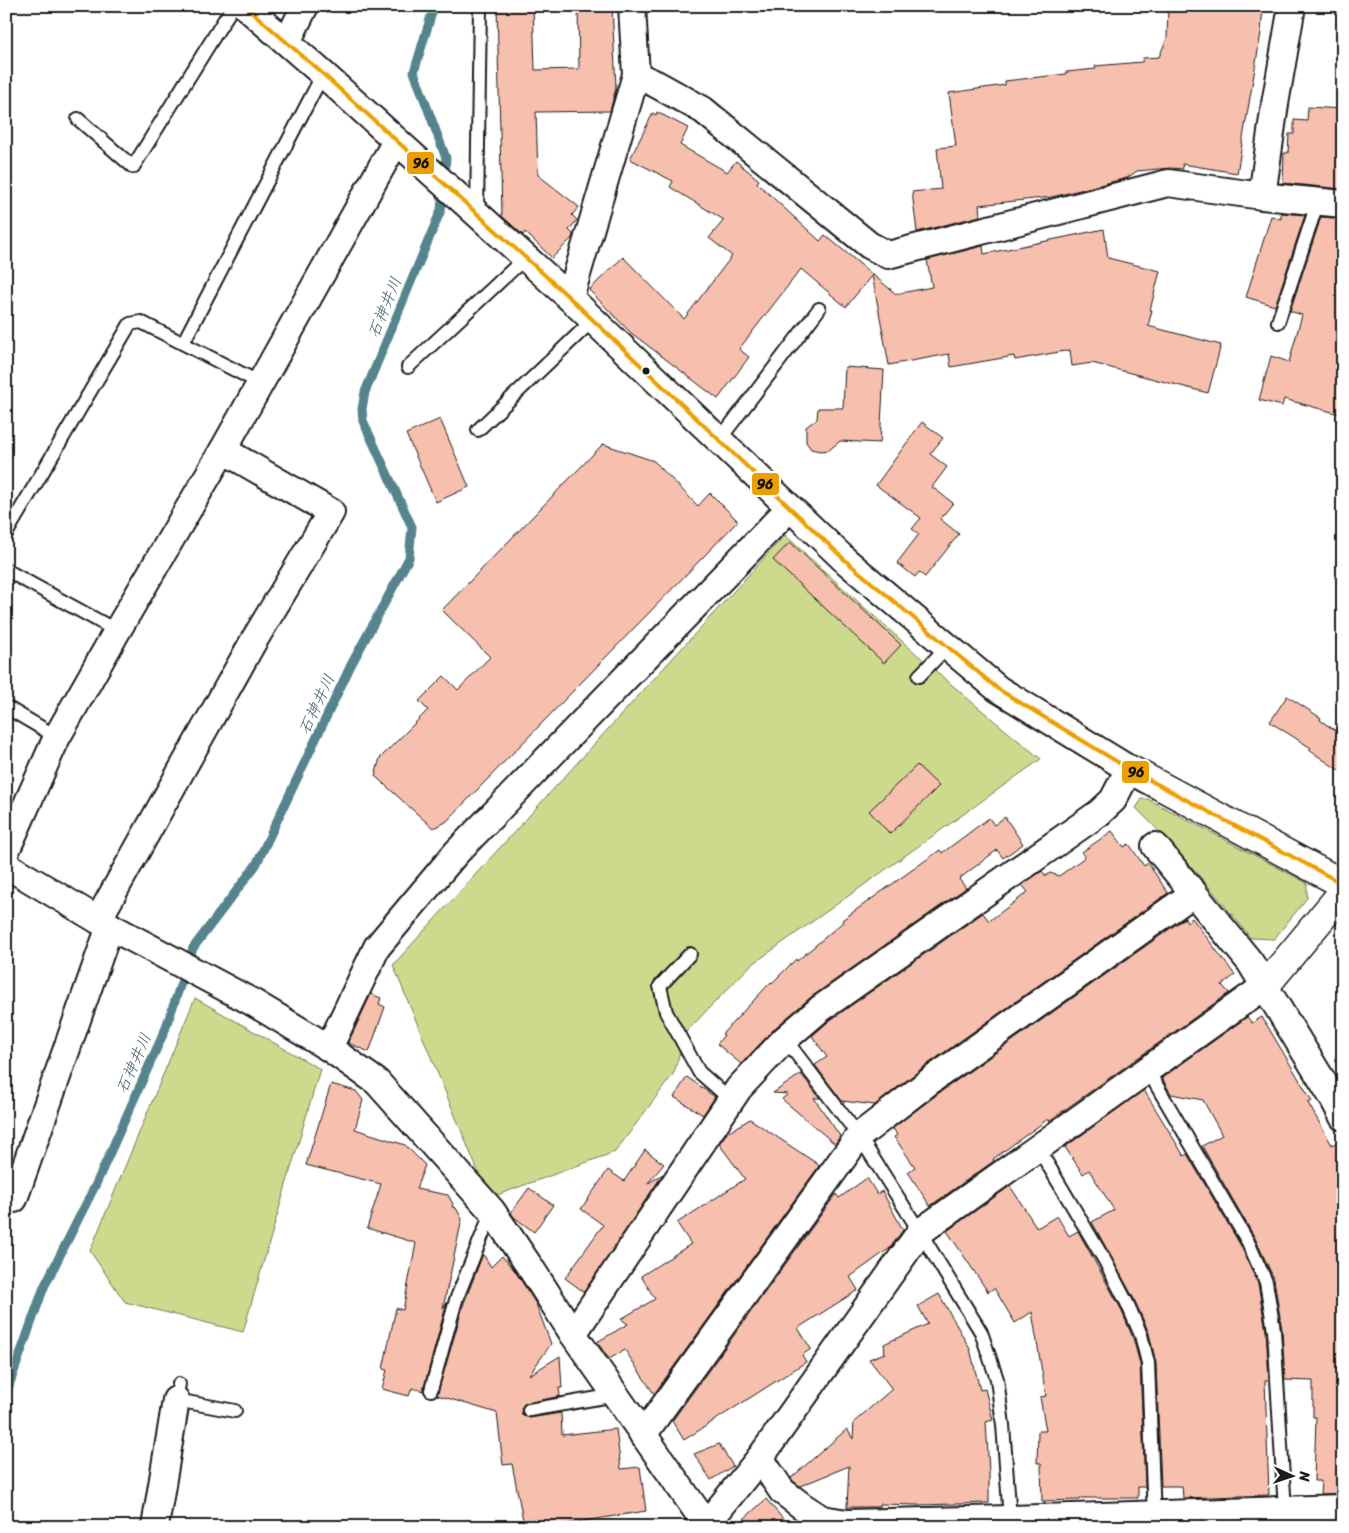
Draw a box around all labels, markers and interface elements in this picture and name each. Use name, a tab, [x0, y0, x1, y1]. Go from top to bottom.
line badge: 96	[406, 151, 435, 175]
text: 96	[413, 151, 429, 176]
water label: 石神井川	[359, 272, 410, 342]
unlabelled marker	[641, 366, 651, 376]
line badge: 96	[751, 472, 780, 496]
text: 96	[757, 472, 773, 497]
water label: 石神井川	[290, 669, 343, 739]
line badge: 96	[1121, 760, 1150, 784]
text: 96	[1128, 760, 1144, 785]
water label: 石神井川	[107, 1028, 160, 1098]
north arrow	[1266, 1450, 1316, 1500]
text: N	[1292, 1470, 1317, 1482]

